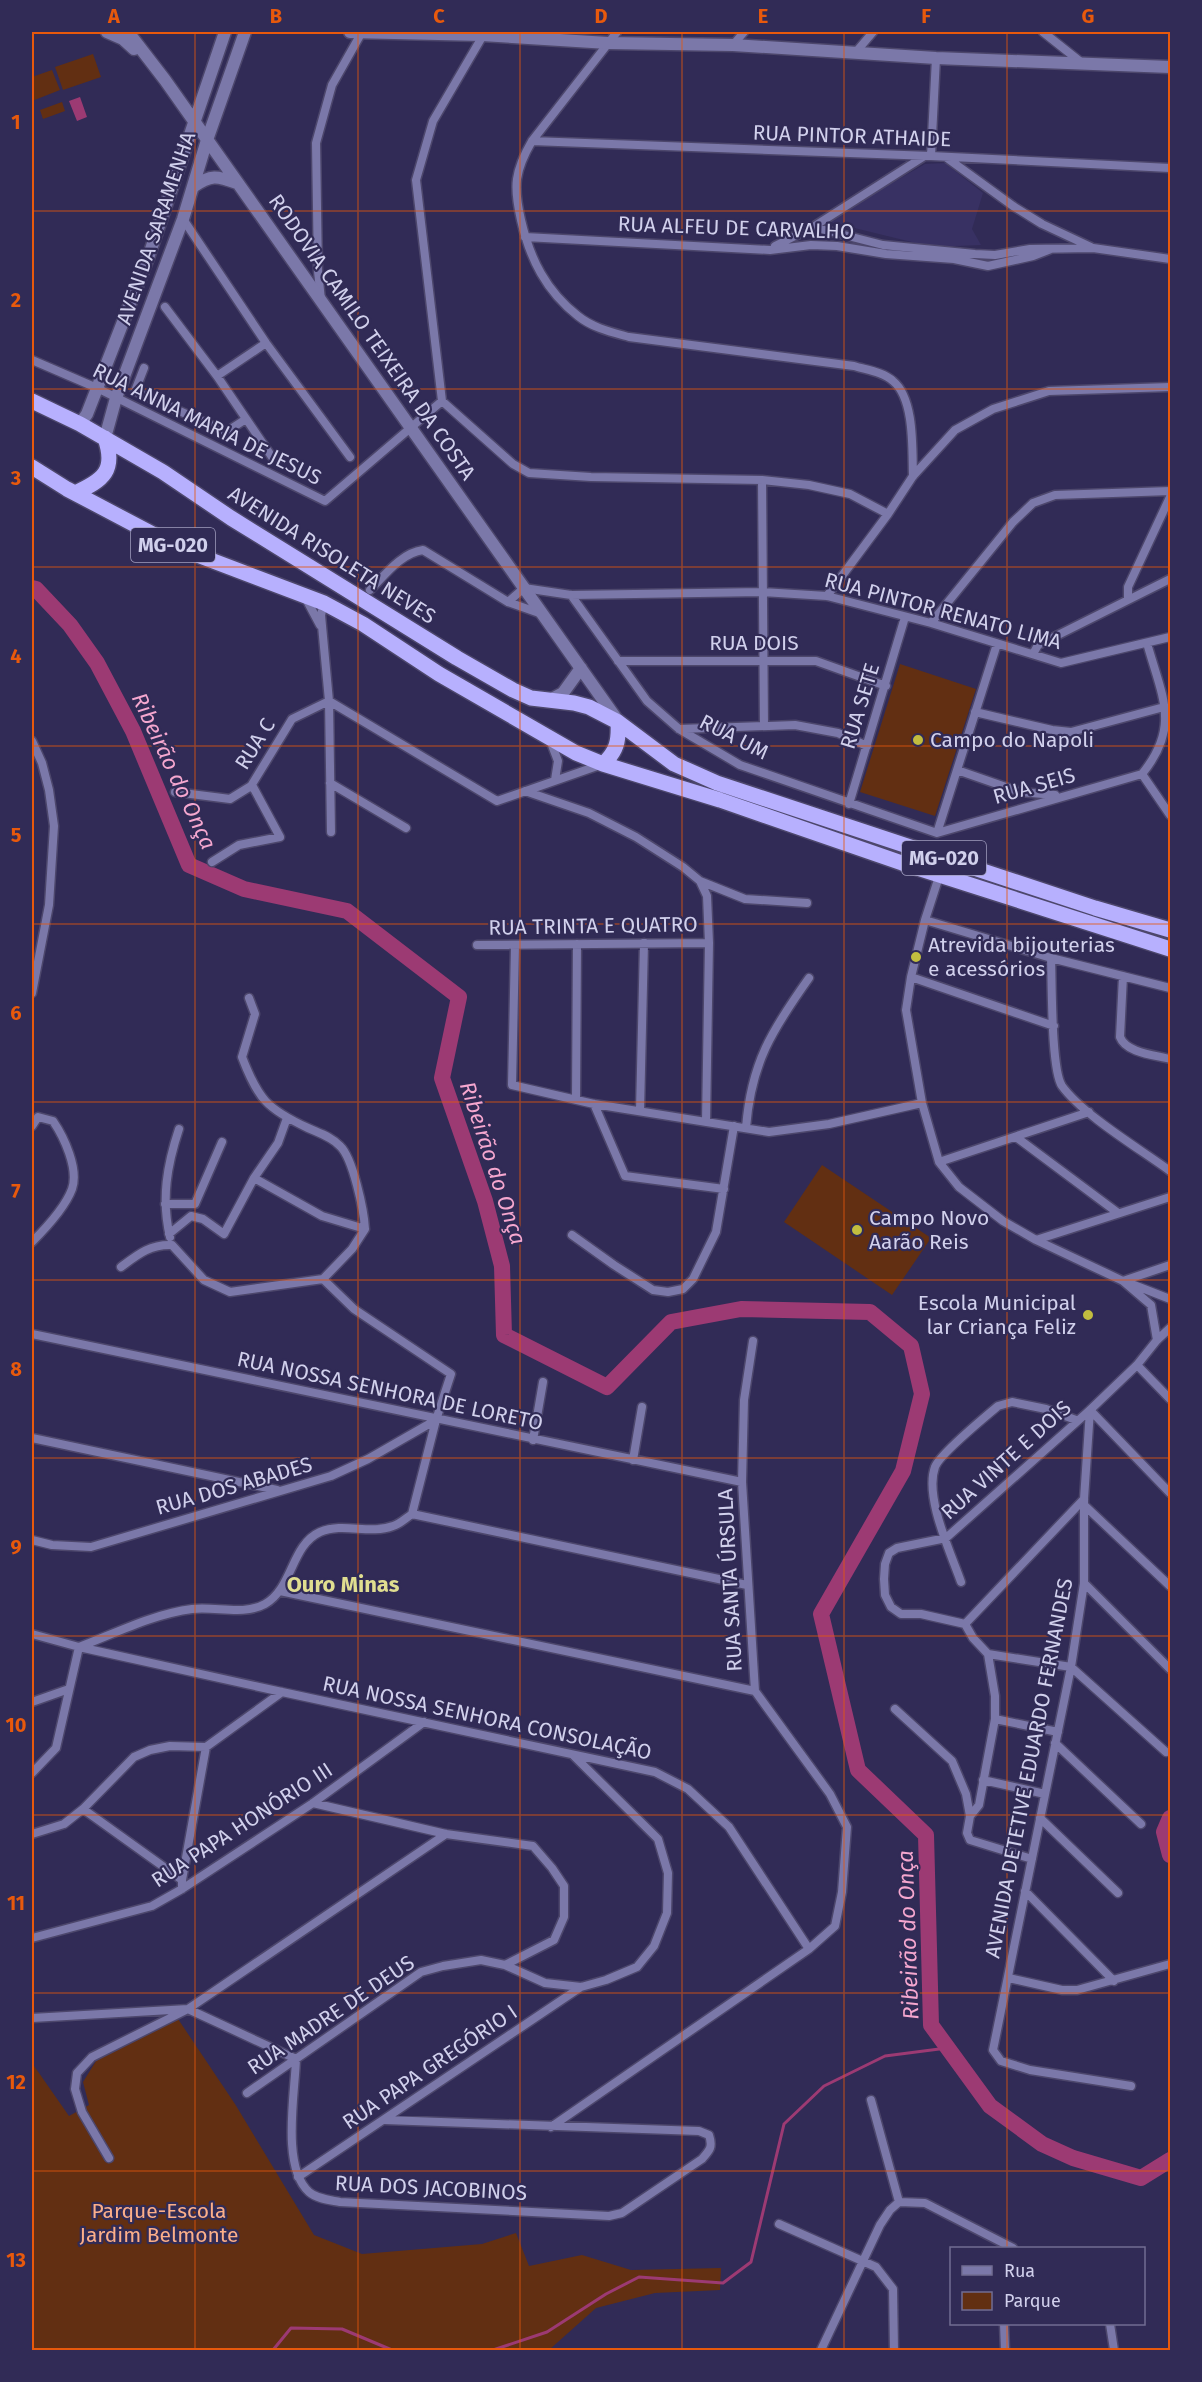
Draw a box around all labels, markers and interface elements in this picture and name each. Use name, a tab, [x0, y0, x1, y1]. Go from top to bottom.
text: A	[107, 4, 121, 28]
text: B	[270, 4, 282, 28]
text: C	[433, 4, 445, 28]
text: D	[594, 4, 608, 28]
text: E	[758, 4, 768, 28]
text: F	[921, 4, 931, 28]
text: G	[1082, 4, 1094, 28]
text: 1	[11, 110, 21, 134]
street label: RUA PINTOR ATHAIDE	[752, 120, 952, 152]
street label: AVENIDA SARAMENHA	[111, 128, 201, 328]
street label: RODOVIA CAMILO TEIXEIRA DA COSTA	[263, 189, 481, 485]
street label: RUA ALFEU DE CARVALHO	[617, 211, 855, 245]
text: 2	[11, 288, 21, 312]
street label: RUA ANNA MARIA DE JESUS	[88, 357, 326, 491]
text: 3	[10, 466, 21, 490]
street label: AVENIDA RISOLETA NEVES	[223, 480, 441, 630]
road number: MG-020	[131, 528, 215, 562]
street label: RUA PINTOR RENATO LIMA	[822, 567, 1064, 655]
street label: RUA DOIS	[709, 630, 799, 656]
text: 4	[10, 644, 22, 668]
street label: RUA SETE	[835, 660, 885, 752]
water label: Ribeirão do Onça	[126, 688, 222, 854]
street label: RUA UM	[695, 709, 773, 765]
street label: RUA C	[229, 713, 281, 774]
place label: Campo do Napoli	[930, 727, 1094, 753]
marker: Campo do Napoli	[911, 733, 925, 747]
street label: RUA SEIS	[990, 762, 1078, 810]
text: 5	[11, 823, 22, 847]
road number: MG-020	[902, 841, 986, 875]
street label: RUA TRINTA E QUATRO	[488, 911, 698, 941]
place label: Atrevida bijouterias e acessórios	[928, 932, 1115, 982]
marker: Atrevida bijouterias e acessórios	[909, 950, 923, 964]
text: 6	[10, 1001, 22, 1025]
water label: Ribeirão do Onça	[454, 1078, 532, 1248]
text: 7	[11, 1179, 21, 1203]
place label: Campo Novo Aarão Reis	[869, 1205, 989, 1255]
marker: Campo Novo Aarão Reis	[850, 1223, 864, 1237]
place label: Escola Municipal lar Criança Feliz	[918, 1290, 1076, 1340]
marker: Escola Municipal lar Criança Feliz	[1081, 1308, 1095, 1322]
street label: RUA NOSSA SENHORA DE LORETO	[235, 1346, 545, 1436]
text: 8	[10, 1357, 22, 1381]
street label: RUA VINTE E DOIS	[936, 1395, 1076, 1525]
street label: RUA DOS ABADES	[153, 1451, 315, 1521]
street label: RUA SANTA ÚRSULA	[712, 1488, 748, 1672]
text: 9	[10, 1535, 22, 1559]
district label: Ouro Minas	[287, 1571, 400, 1598]
street label: AVENIDA DETETIVE EDUARDO FERNANDES	[979, 1576, 1079, 1960]
street label: RUA NOSSA SENHORA CONSOLAÇÃO	[320, 1670, 654, 1766]
text: 10	[6, 1713, 26, 1737]
street label: RUA PAPA HONÓRIO III	[147, 1757, 337, 1893]
water label: Ribeirão do Onça	[892, 1850, 924, 2020]
text: 11	[7, 1891, 25, 1915]
street label: RUA MADRE DE DEUS	[243, 1950, 419, 2080]
street label: RUA PAPA GREGÓRIO I	[338, 1999, 522, 2135]
text: 12	[6, 2070, 26, 2094]
street label: RUA DOS JACOBINOS	[334, 2170, 528, 2206]
park label: Parque-Escola Jardim Belmonte	[80, 2198, 239, 2248]
legend	[950, 2247, 1145, 2325]
text: 13	[6, 2248, 26, 2272]
text: Rua	[1004, 2260, 1035, 2282]
text: Parque	[1004, 2290, 1061, 2312]

